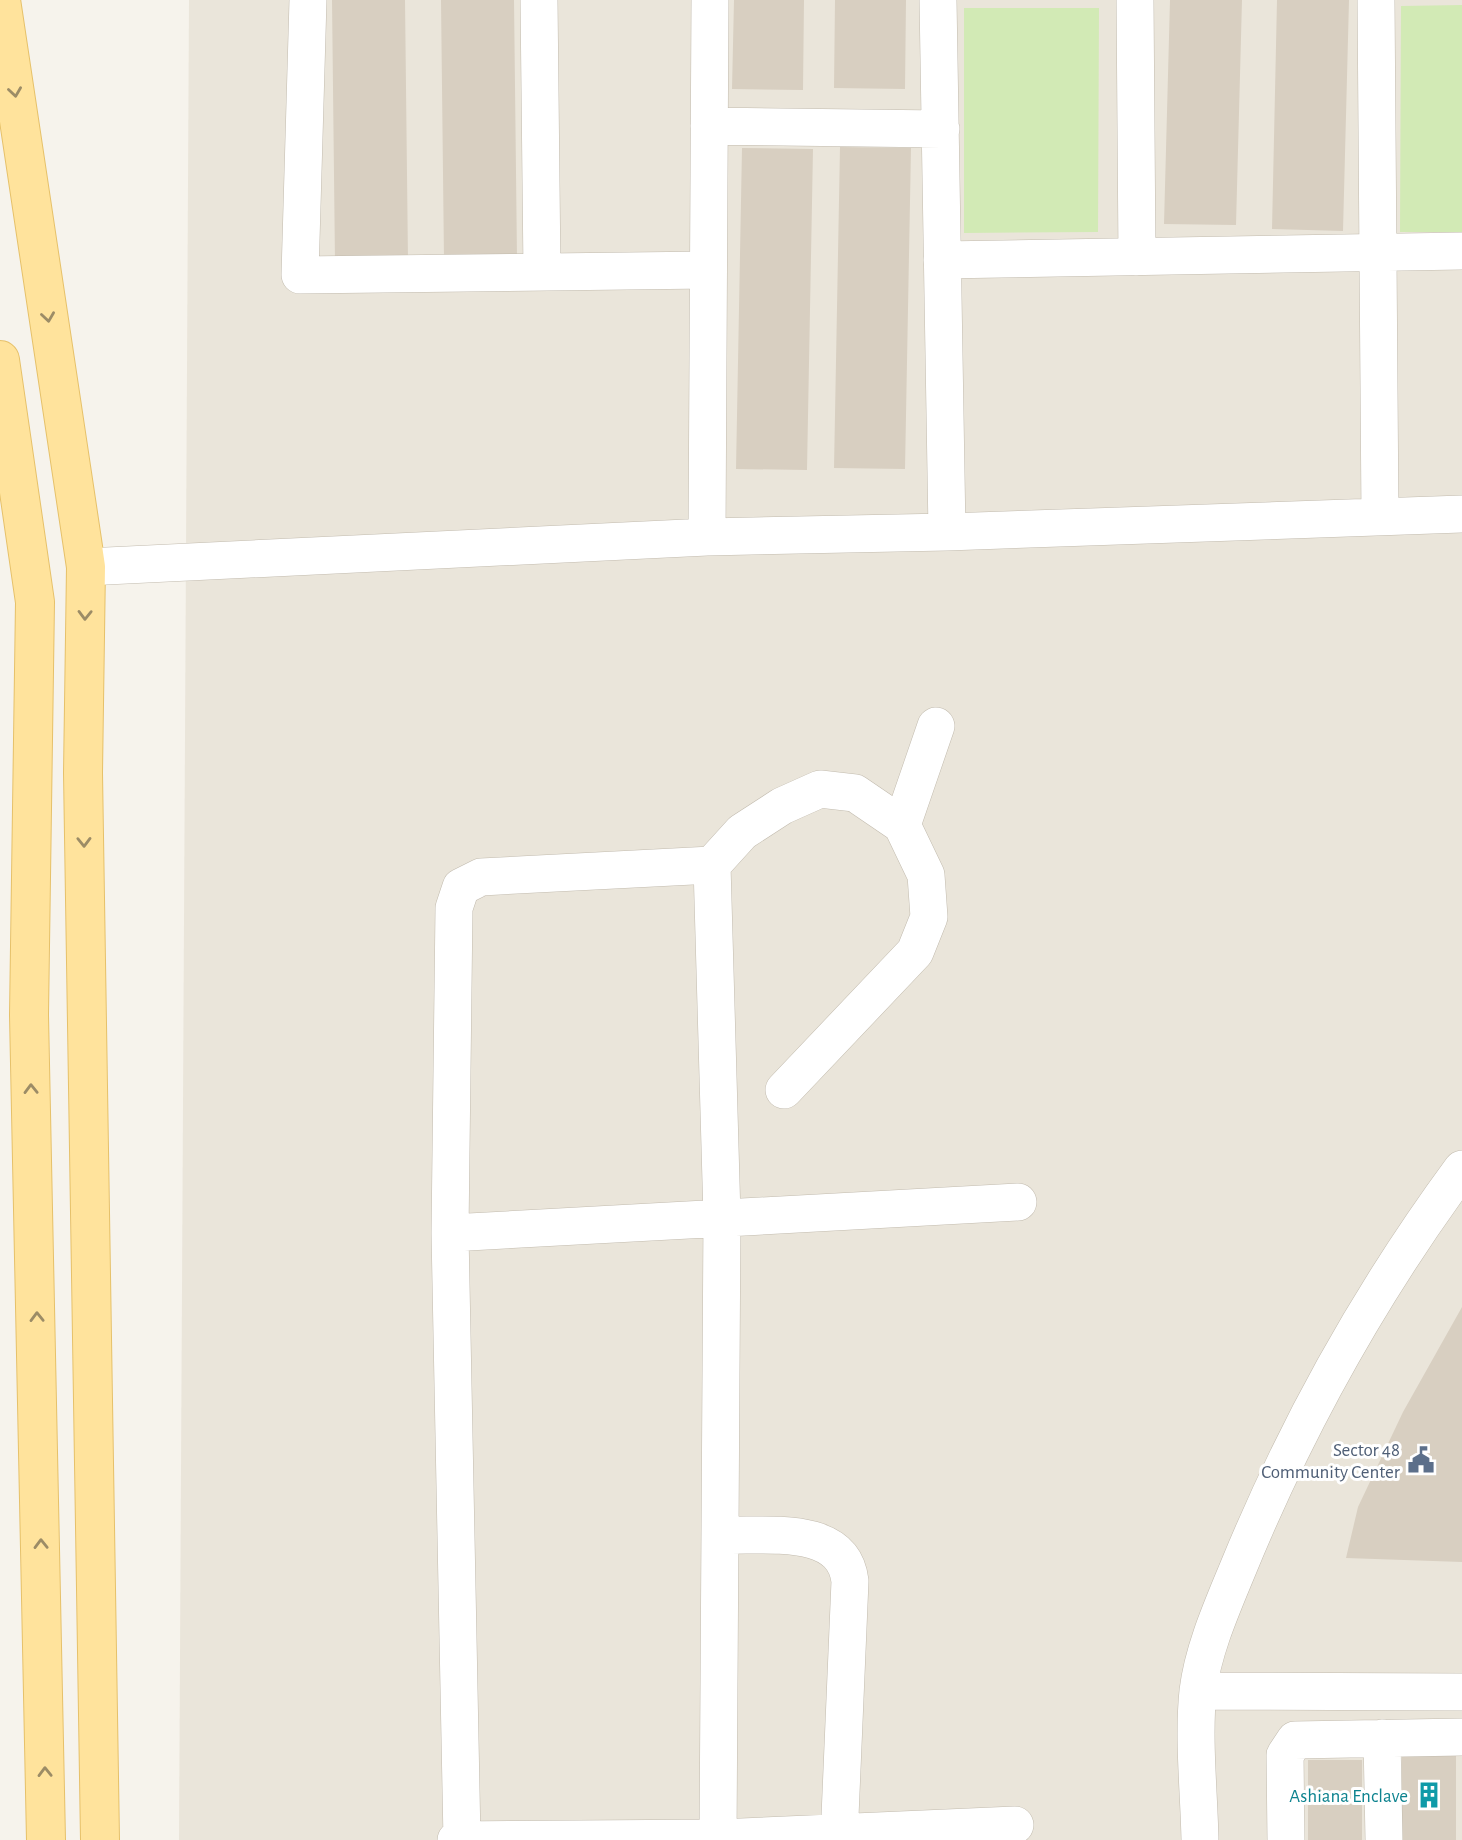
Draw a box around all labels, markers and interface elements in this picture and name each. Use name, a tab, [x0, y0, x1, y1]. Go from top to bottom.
one-way arrow	[7, 86, 22, 98]
one-way arrow	[40, 311, 55, 323]
one-way arrow	[77, 610, 93, 621]
one-way arrow	[76, 838, 92, 848]
one-way arrow	[23, 1084, 38, 1095]
one-way arrow	[29, 1311, 44, 1322]
place label: Sector 48 Community Center	[1261, 1441, 1400, 1482]
public building icon: Sector 48 Community Center	[1406, 1445, 1436, 1475]
one-way arrow	[33, 1539, 49, 1549]
one-way arrow	[37, 1766, 53, 1777]
building icon: Ashiana Enclave	[1414, 1780, 1444, 1810]
place label: Ashiana Enclave	[1289, 1787, 1408, 1806]

